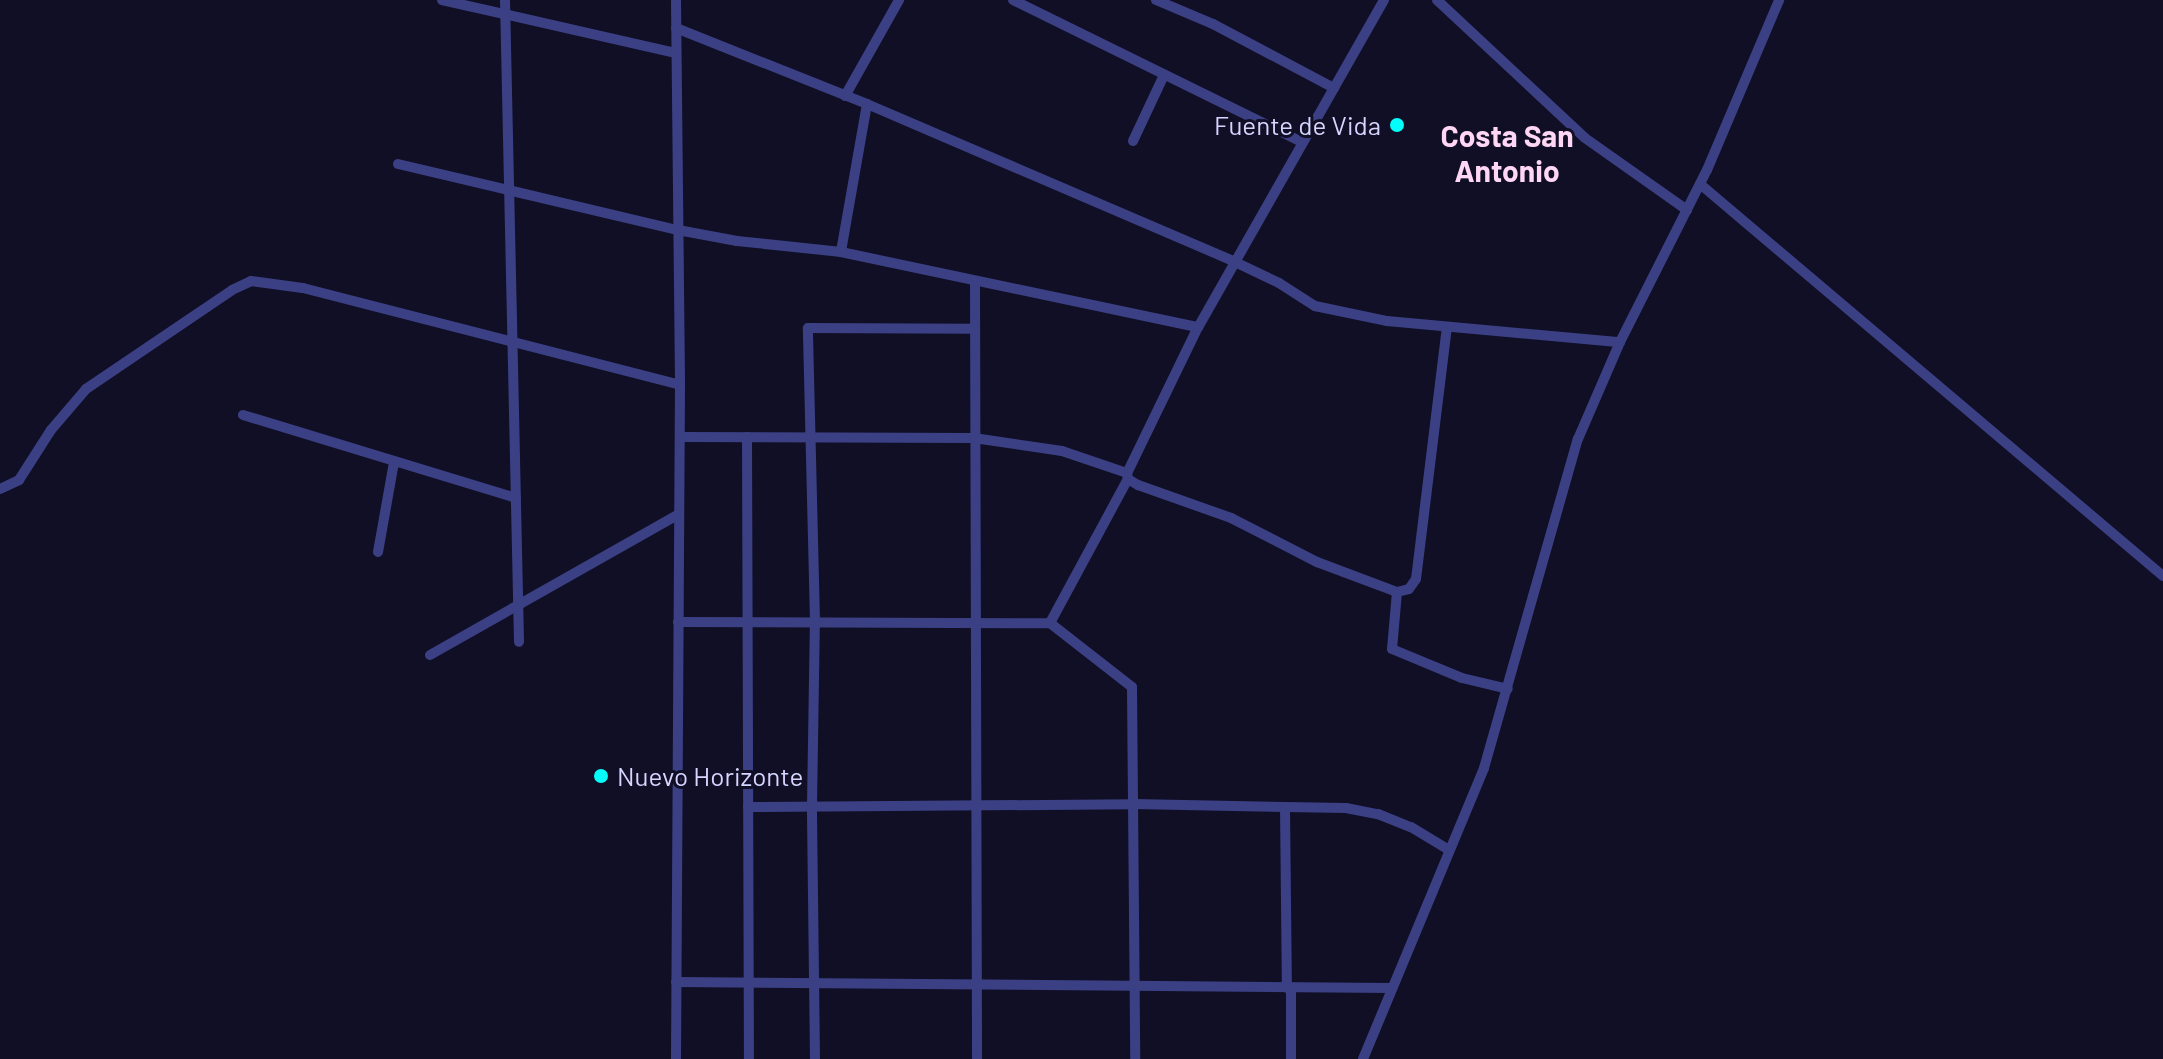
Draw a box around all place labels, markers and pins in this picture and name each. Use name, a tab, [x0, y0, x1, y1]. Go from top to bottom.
place label: Fuente de Vida	[1214, 109, 1381, 141]
marker: Fuente de Vida	[1388, 116, 1406, 134]
place label: Nuevo Horizonte	[617, 760, 803, 792]
marker: Nuevo Horizonte	[592, 767, 610, 785]

